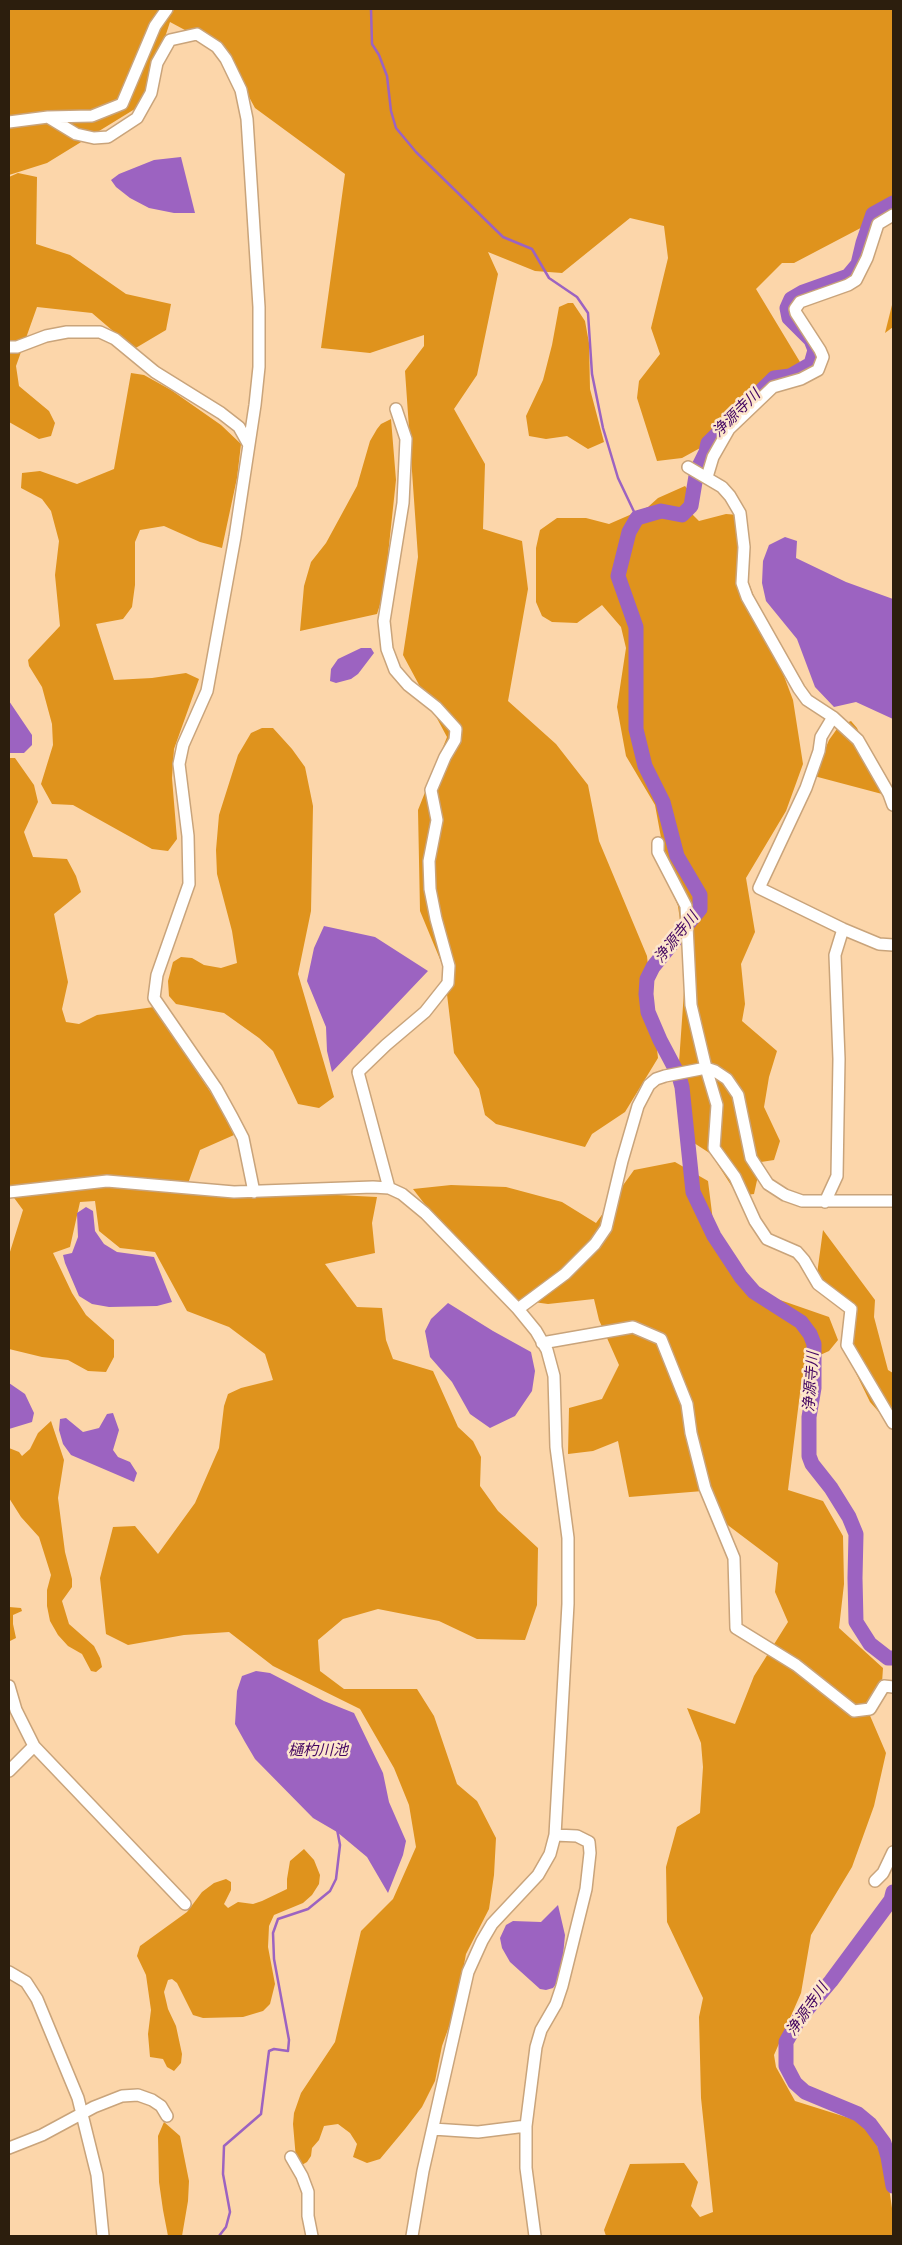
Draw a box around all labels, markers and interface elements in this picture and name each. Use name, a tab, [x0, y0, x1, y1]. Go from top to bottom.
water label: 浄源寺川	[709, 386, 765, 442]
water label: 浄源寺川	[651, 909, 703, 967]
water label: 浄源寺川	[801, 1351, 823, 1413]
water label: 樋杓川池	[288, 1742, 348, 1760]
water label: 浄源寺川	[783, 1980, 833, 2040]

